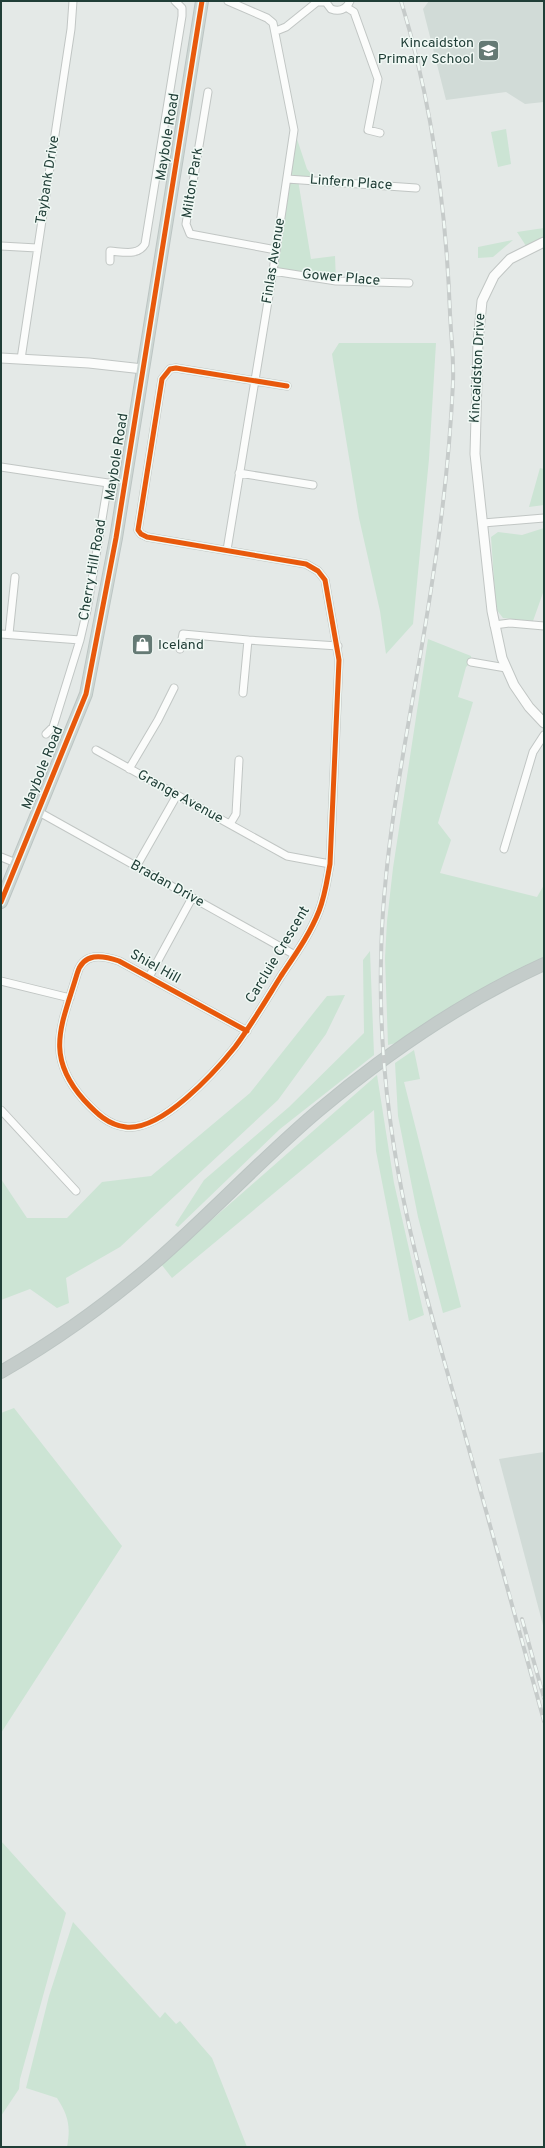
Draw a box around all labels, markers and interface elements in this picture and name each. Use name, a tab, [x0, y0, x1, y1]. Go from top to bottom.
place label: Kincaidston Primary School	[378, 35, 474, 68]
school or university icon: Kincaidston Primary School	[476, 38, 502, 64]
street label: Maybole Road	[153, 92, 183, 182]
street label: Taybank Drive	[33, 135, 63, 225]
street label: Milton Park	[179, 146, 207, 220]
street label: Linfern Place	[309, 172, 393, 194]
street label: Finlas Avenue	[259, 217, 289, 305]
street label: Gower Place	[301, 266, 381, 290]
street label: Kincaidston Drive	[467, 313, 489, 423]
street label: Maybole Road	[102, 412, 132, 502]
street label: Cherry Hill Road	[76, 518, 110, 622]
shop icon: Iceland	[129, 632, 155, 658]
place label: Iceland	[158, 637, 204, 654]
street label: Maybole Road	[19, 724, 67, 812]
street label: Grange Avenue	[134, 766, 226, 828]
street label: Bradan Drive	[127, 857, 207, 911]
street label: Carcluie Crescent	[242, 903, 314, 1007]
street label: Shiel Hill	[127, 946, 183, 988]

